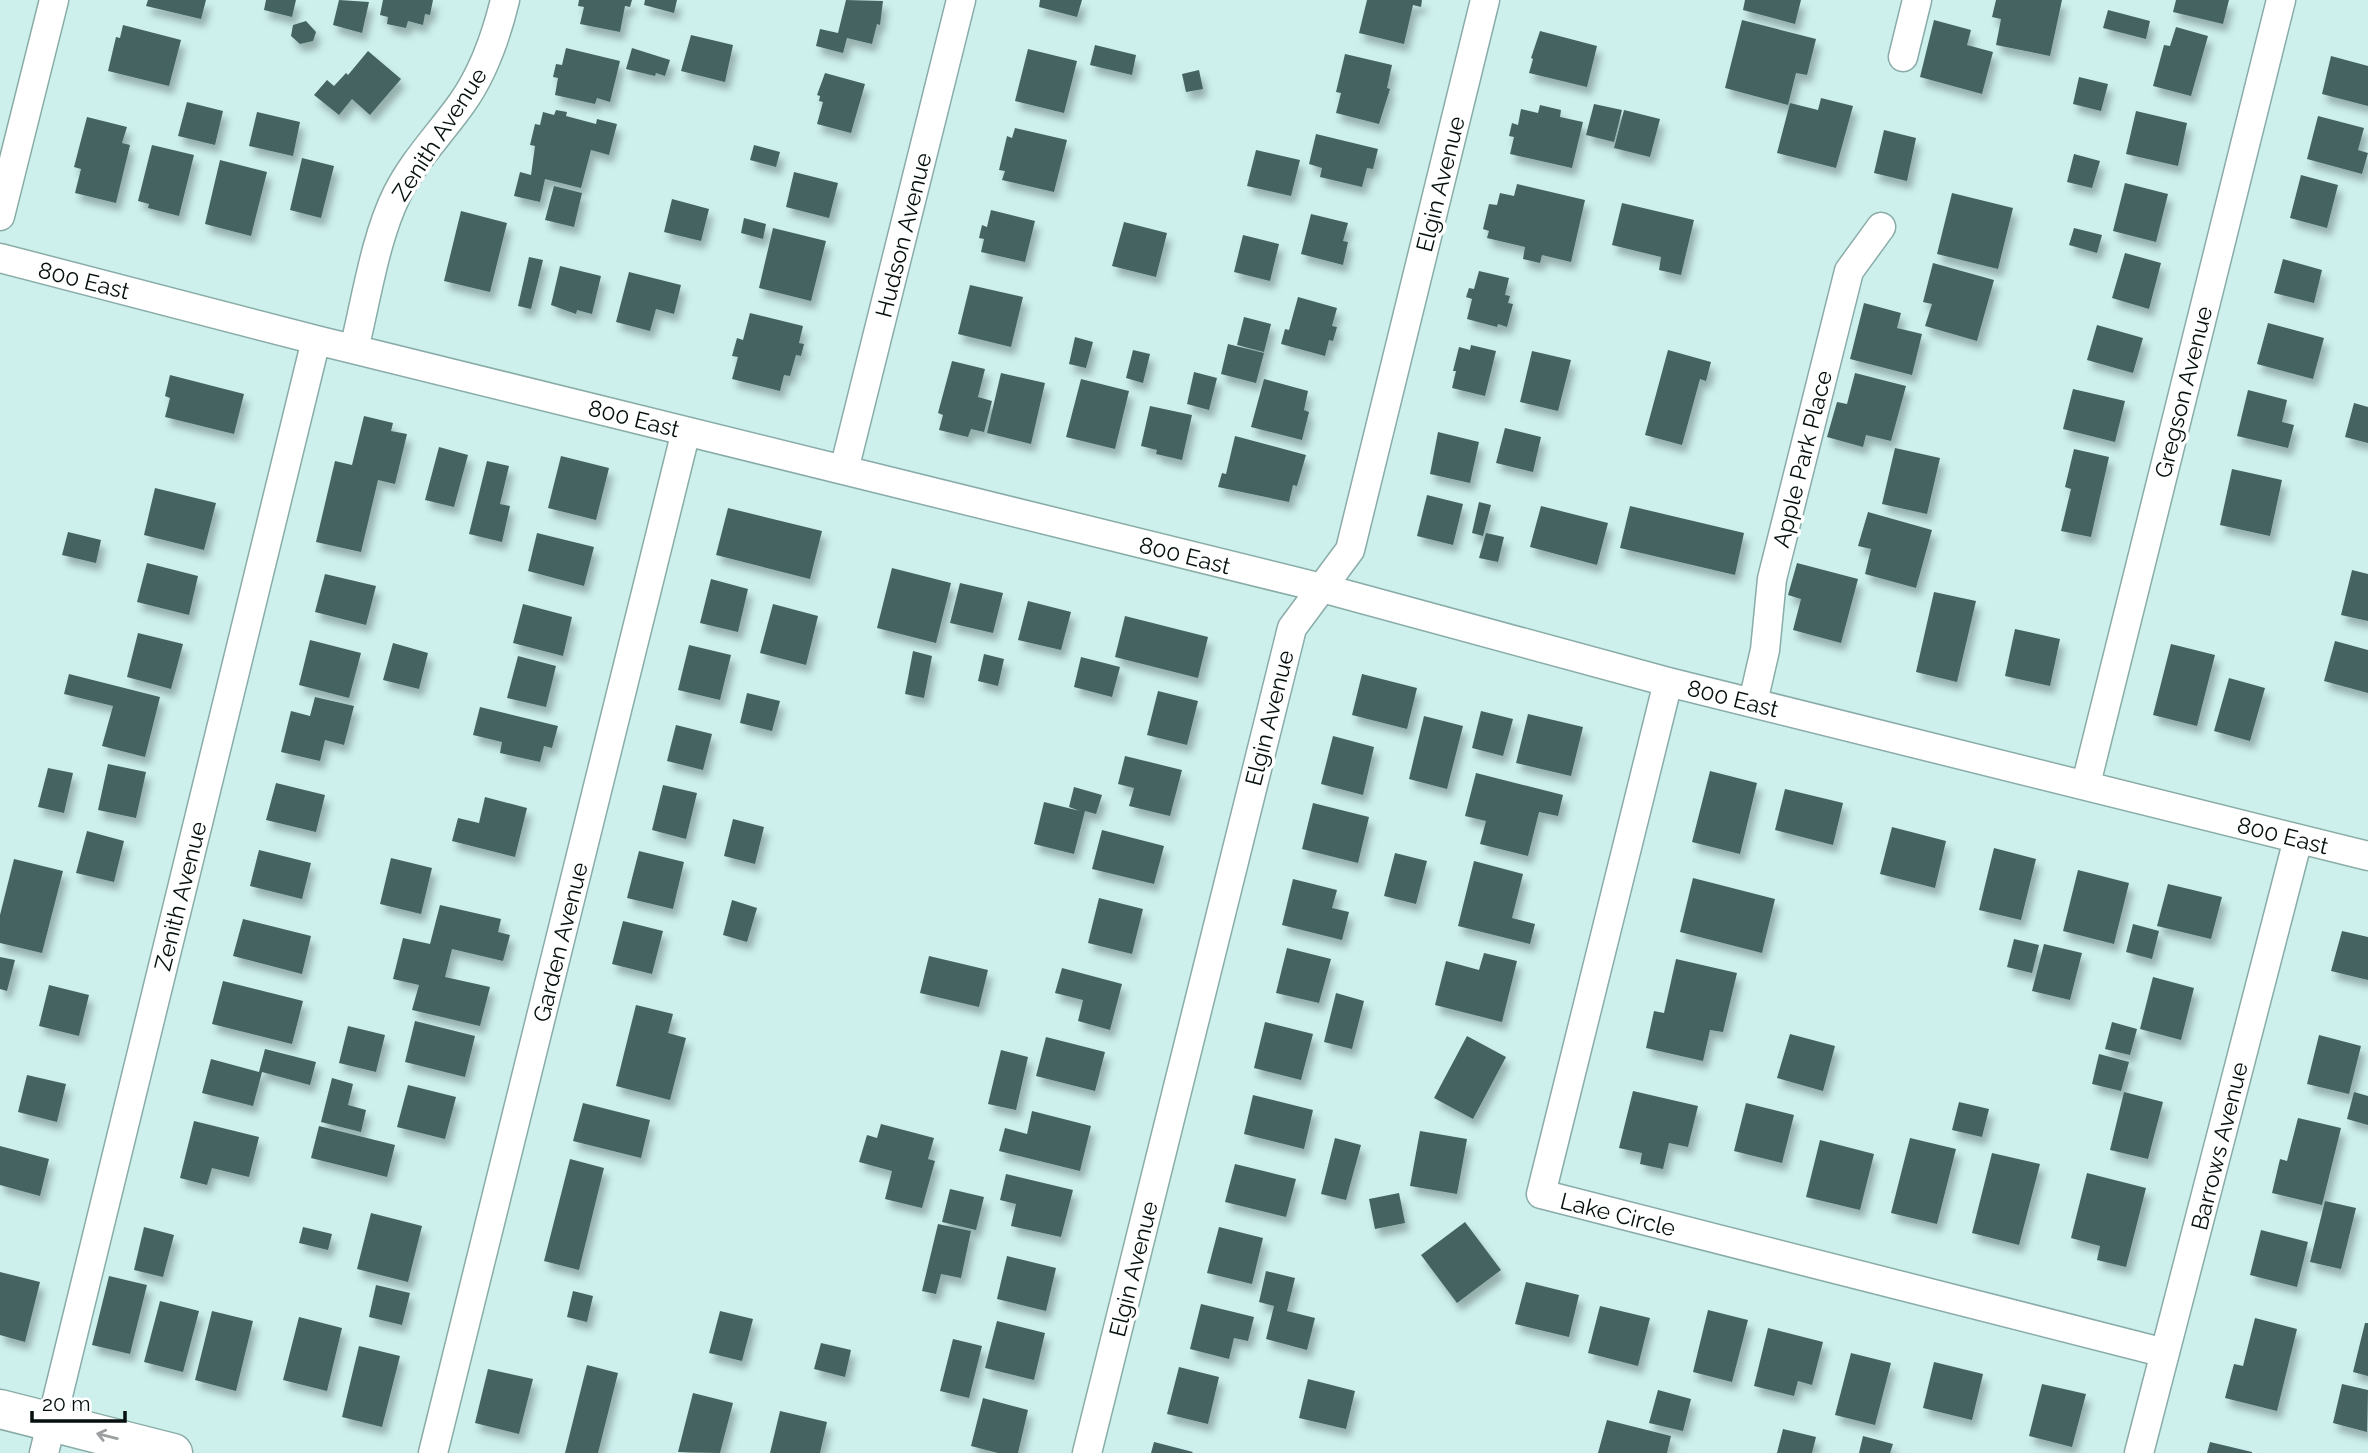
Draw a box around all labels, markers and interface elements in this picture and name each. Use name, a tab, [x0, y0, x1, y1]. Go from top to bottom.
street label: Zenith Avenue	[386, 62, 492, 206]
street label: Elgin Avenue	[1410, 113, 1470, 255]
street label: Hudson Avenue	[869, 150, 937, 320]
street label: 800 East	[36, 256, 133, 304]
street label: Gregson Avenue	[2149, 303, 2217, 481]
street label: Apple Park Place	[1767, 368, 1837, 550]
street label: 800 East	[586, 394, 683, 442]
street label: 800 East	[1137, 531, 1234, 579]
street label: Elgin Avenue	[1239, 647, 1299, 789]
street label: 800 East	[1685, 674, 1782, 722]
street label: 800 East	[2235, 811, 2332, 859]
street label: Zenith Avenue	[148, 819, 212, 973]
street label: Garden Avenue	[527, 859, 593, 1025]
street label: Barrows Avenue	[2185, 1059, 2253, 1233]
street label: Lake Circle	[1558, 1187, 1678, 1241]
street label: Elgin Avenue	[1103, 1198, 1163, 1340]
scale bar	[32, 1380, 124, 1424]
text: 20 m	[42, 1391, 90, 1416]
one-way arrow	[96, 1429, 119, 1442]

